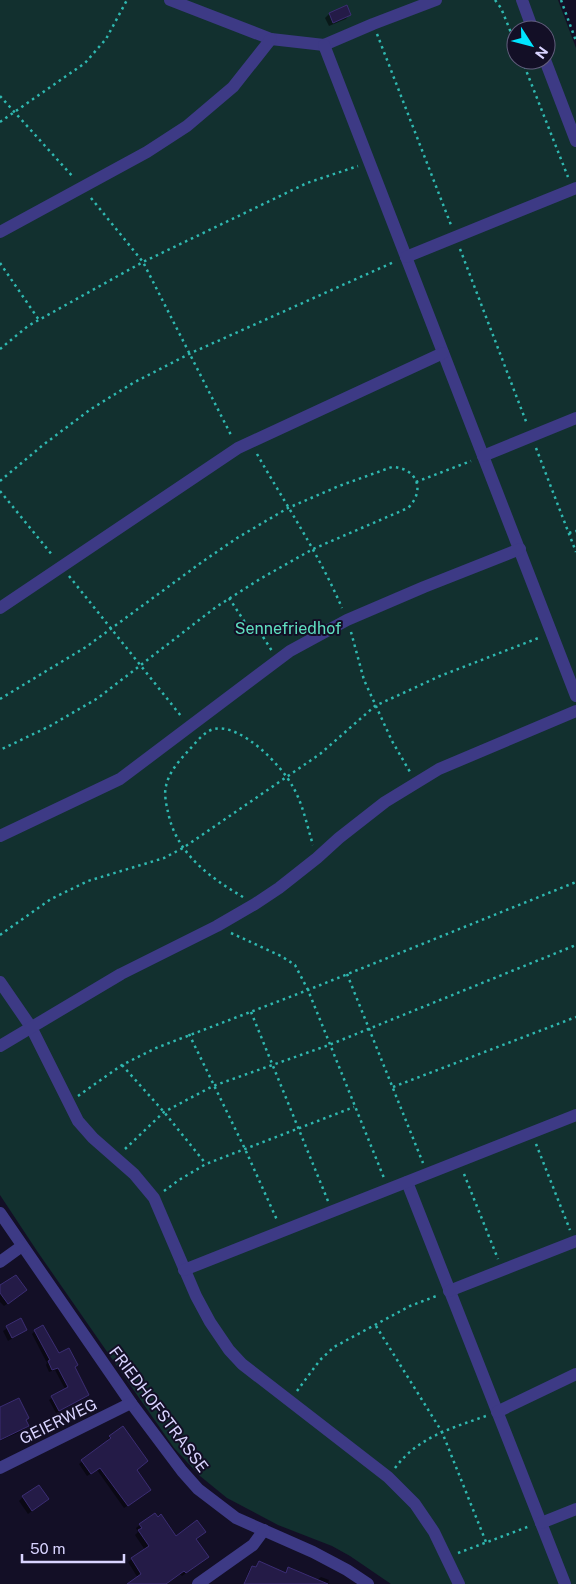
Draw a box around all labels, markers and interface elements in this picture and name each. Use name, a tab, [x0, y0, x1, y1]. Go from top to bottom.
north arrow	[506, 20, 556, 70]
text: N	[532, 44, 551, 62]
park label: Sennefriedhof	[235, 619, 341, 638]
street label: FRIEDHOFSTRASSE	[105, 1343, 212, 1476]
street label: GEIERWEG	[16, 1395, 100, 1448]
scale bar	[22, 1532, 125, 1564]
text: 50 m	[30, 1540, 65, 1557]

